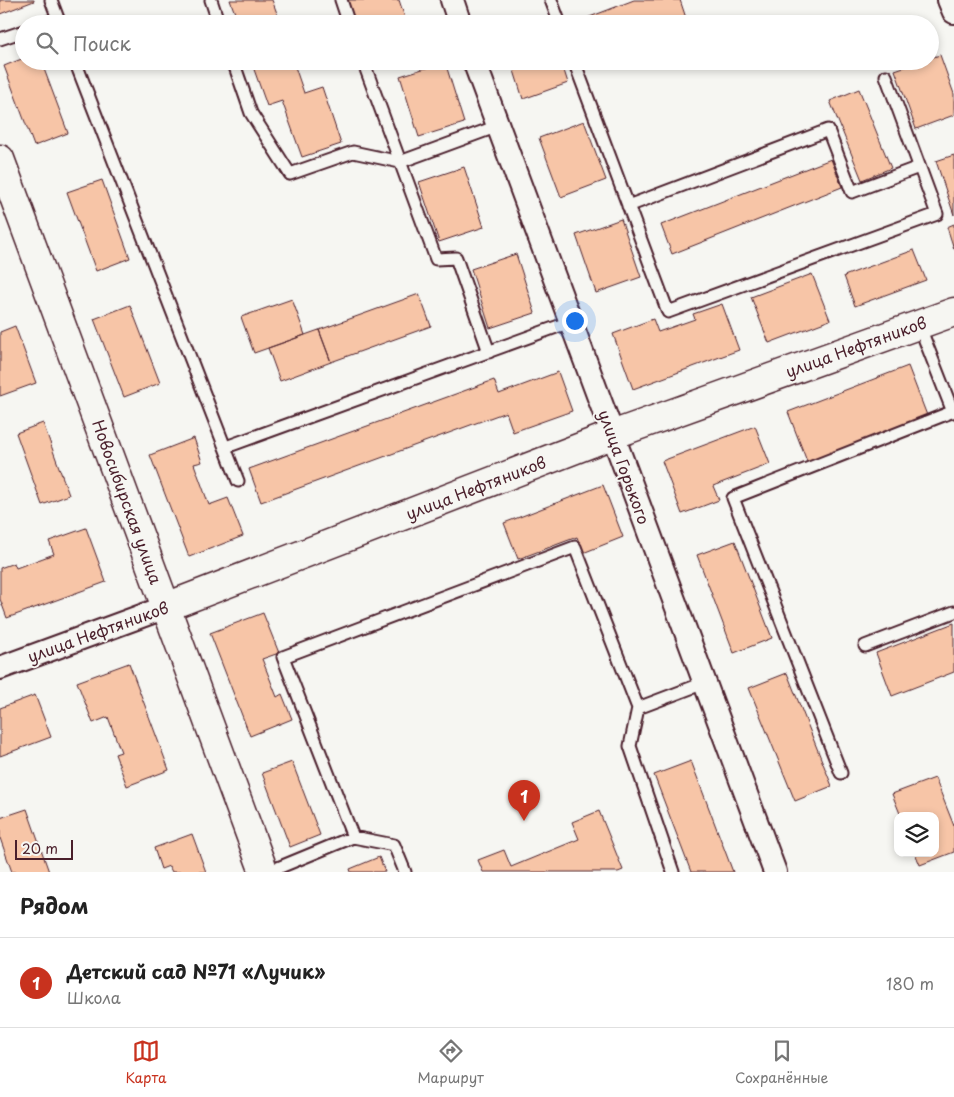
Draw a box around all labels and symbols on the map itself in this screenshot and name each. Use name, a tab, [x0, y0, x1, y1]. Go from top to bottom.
your location	[562, 308, 588, 334]
street label: улица Нефтяников	[782, 309, 930, 383]
street label: улица Горького	[593, 406, 657, 527]
street label: Новосибирская улица	[87, 416, 169, 587]
street label: улица Нефтяников	[402, 449, 549, 525]
street label: улица Нефтяников	[24, 594, 172, 668]
pin: 1	[508, 780, 540, 821]
scale bar	[15, 837, 72, 860]

